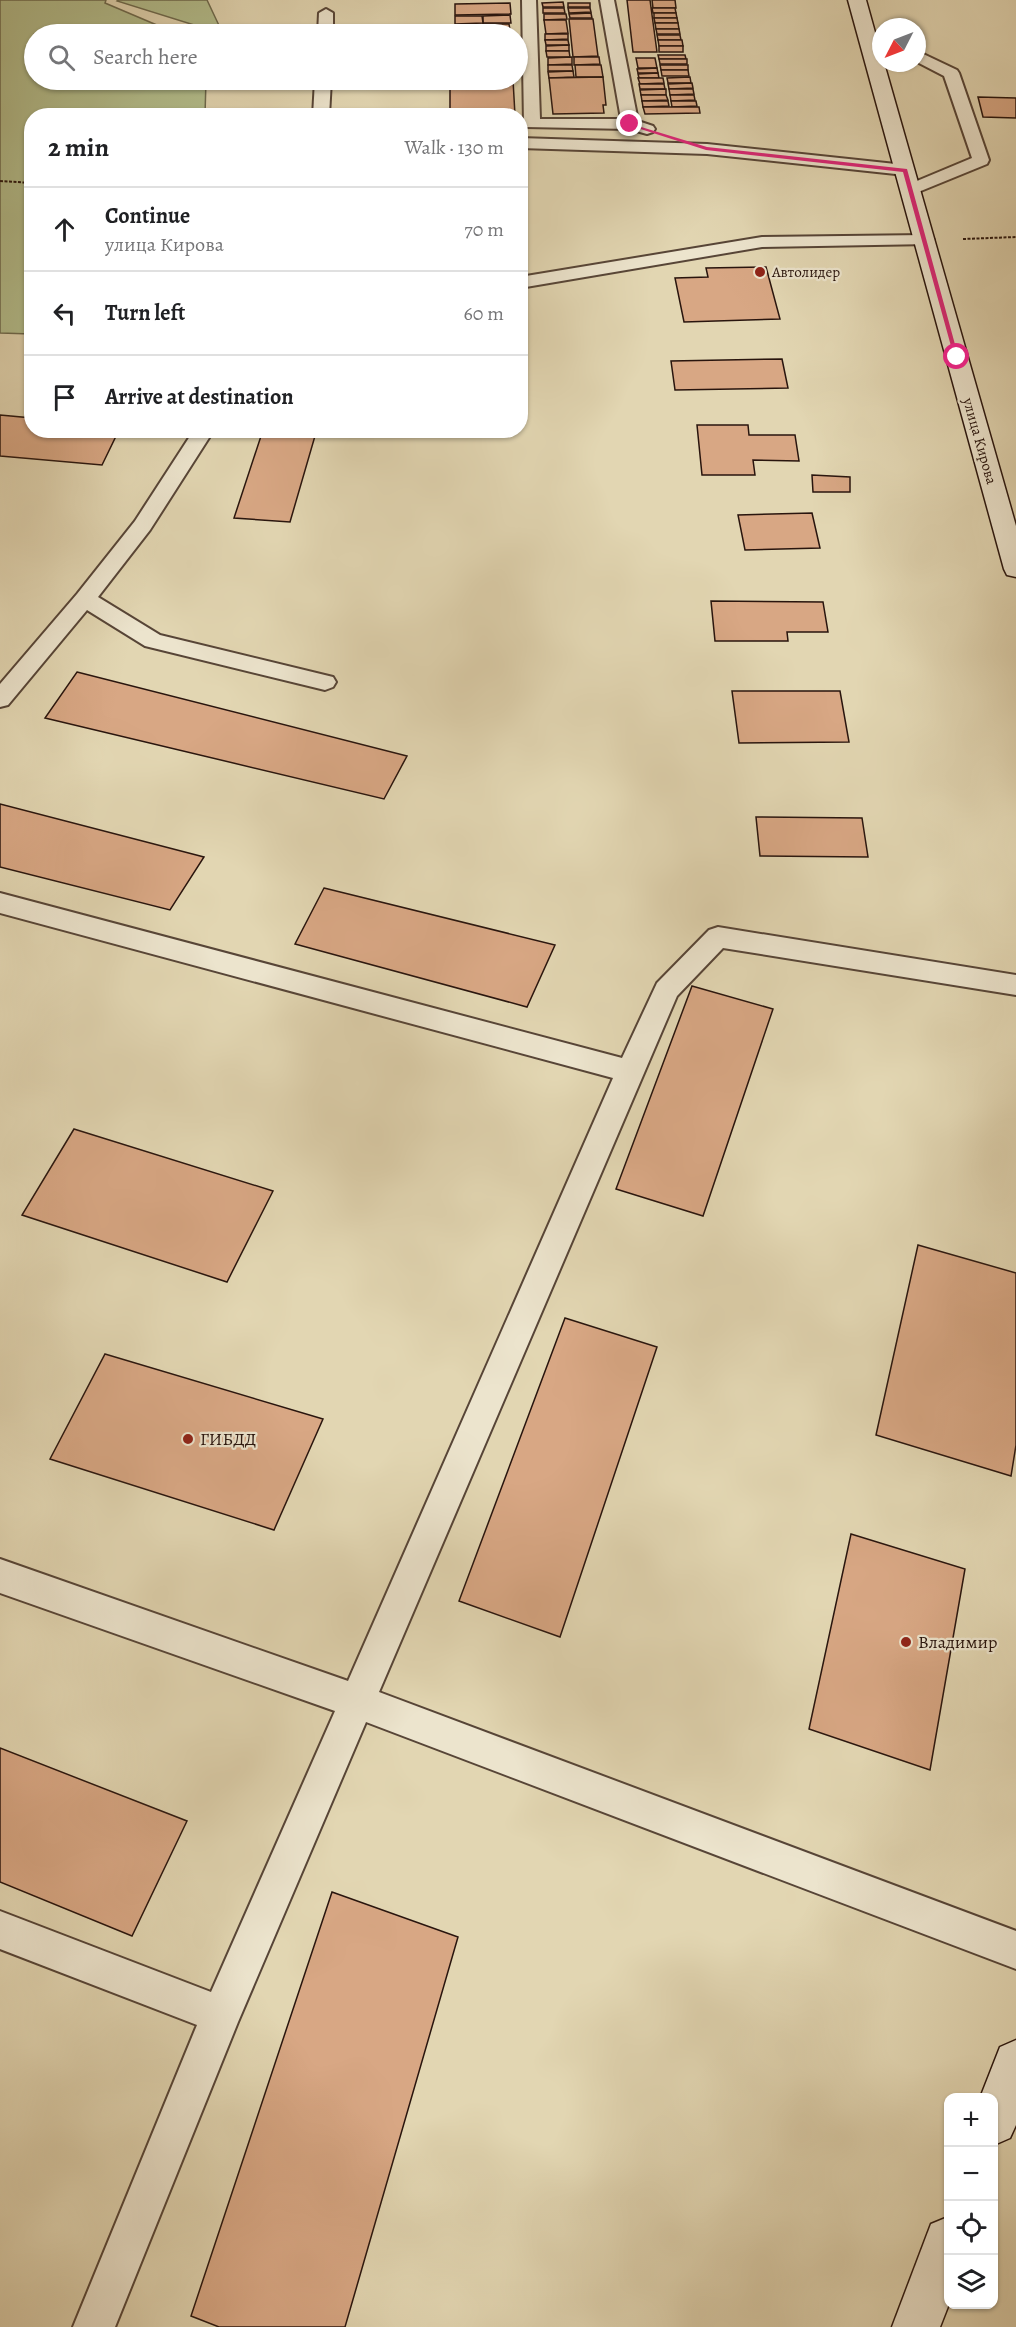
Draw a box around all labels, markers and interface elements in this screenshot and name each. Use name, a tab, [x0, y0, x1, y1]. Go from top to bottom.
north arrow	[872, 18, 926, 72]
search box	[24, 24, 528, 90]
icon: search	[45, 41, 78, 74]
text: Search here	[93, 42, 198, 72]
route end	[616, 110, 642, 136]
text: 2 min	[48, 130, 109, 165]
text: Walk · 130 m	[405, 134, 504, 161]
text: Continue	[105, 201, 190, 231]
icon: ahead	[48, 213, 81, 246]
text: 70 m	[464, 216, 504, 243]
text: улица Кирова	[105, 231, 224, 258]
place label: Автолидер	[771, 262, 840, 282]
marker: Автолидер	[753, 265, 767, 279]
icon: left	[48, 297, 81, 330]
text: Turn left	[105, 298, 185, 328]
text: 60 m	[464, 300, 504, 327]
route start	[943, 343, 969, 369]
icon: arrive	[48, 381, 81, 414]
text: Arrive at destination	[105, 382, 294, 412]
street label: улица Кирова	[958, 394, 1002, 487]
place label: ГИБДД	[200, 1427, 256, 1451]
marker: ГИБДД	[181, 1432, 195, 1446]
place label: Владимир	[918, 1630, 997, 1654]
marker: Владимир	[899, 1635, 913, 1649]
map controls	[944, 2093, 998, 2309]
button: +	[944, 2093, 998, 2147]
button: −	[944, 2147, 998, 2201]
button: locate	[944, 2201, 998, 2255]
button: layers	[944, 2255, 998, 2309]

